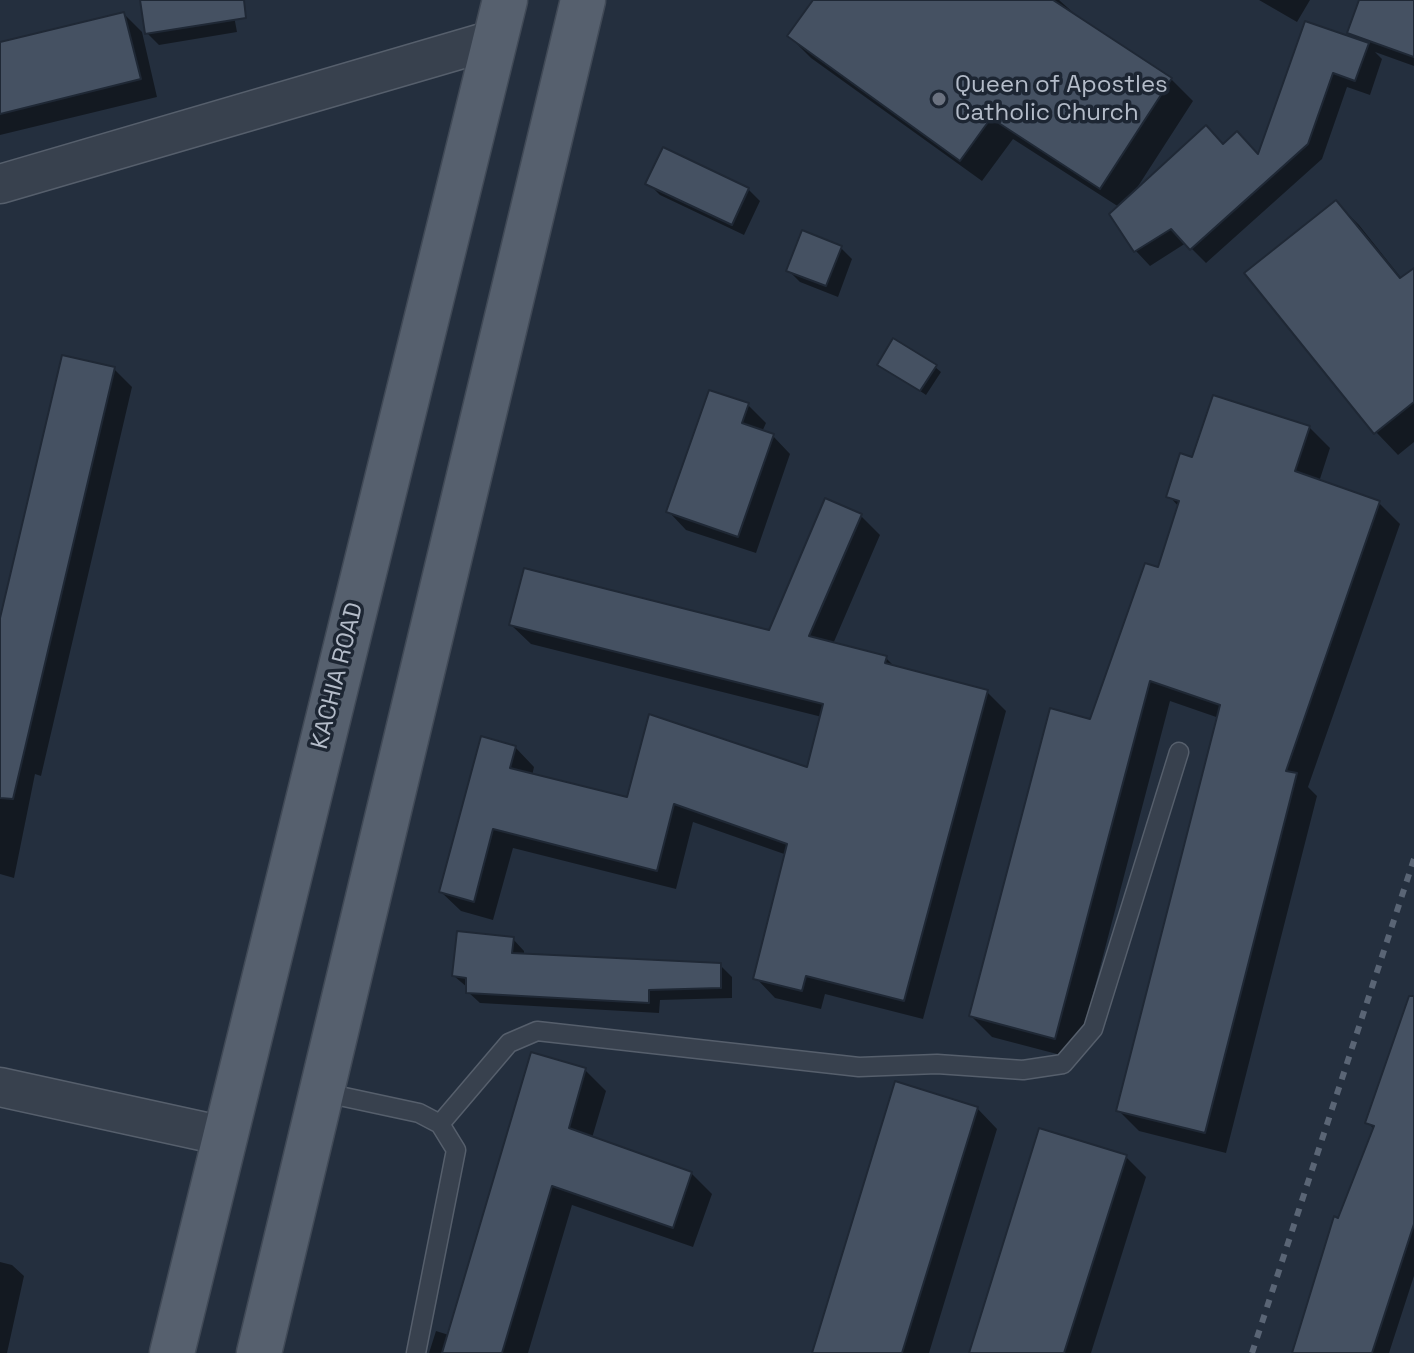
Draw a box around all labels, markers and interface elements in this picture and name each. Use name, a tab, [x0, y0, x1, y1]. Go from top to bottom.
place label: Queen of Apostles Catholic Church	[955, 71, 1168, 127]
marker: Queen of Apostles Catholic Church	[930, 90, 948, 108]
street label: KACHIA ROAD	[306, 600, 370, 752]

